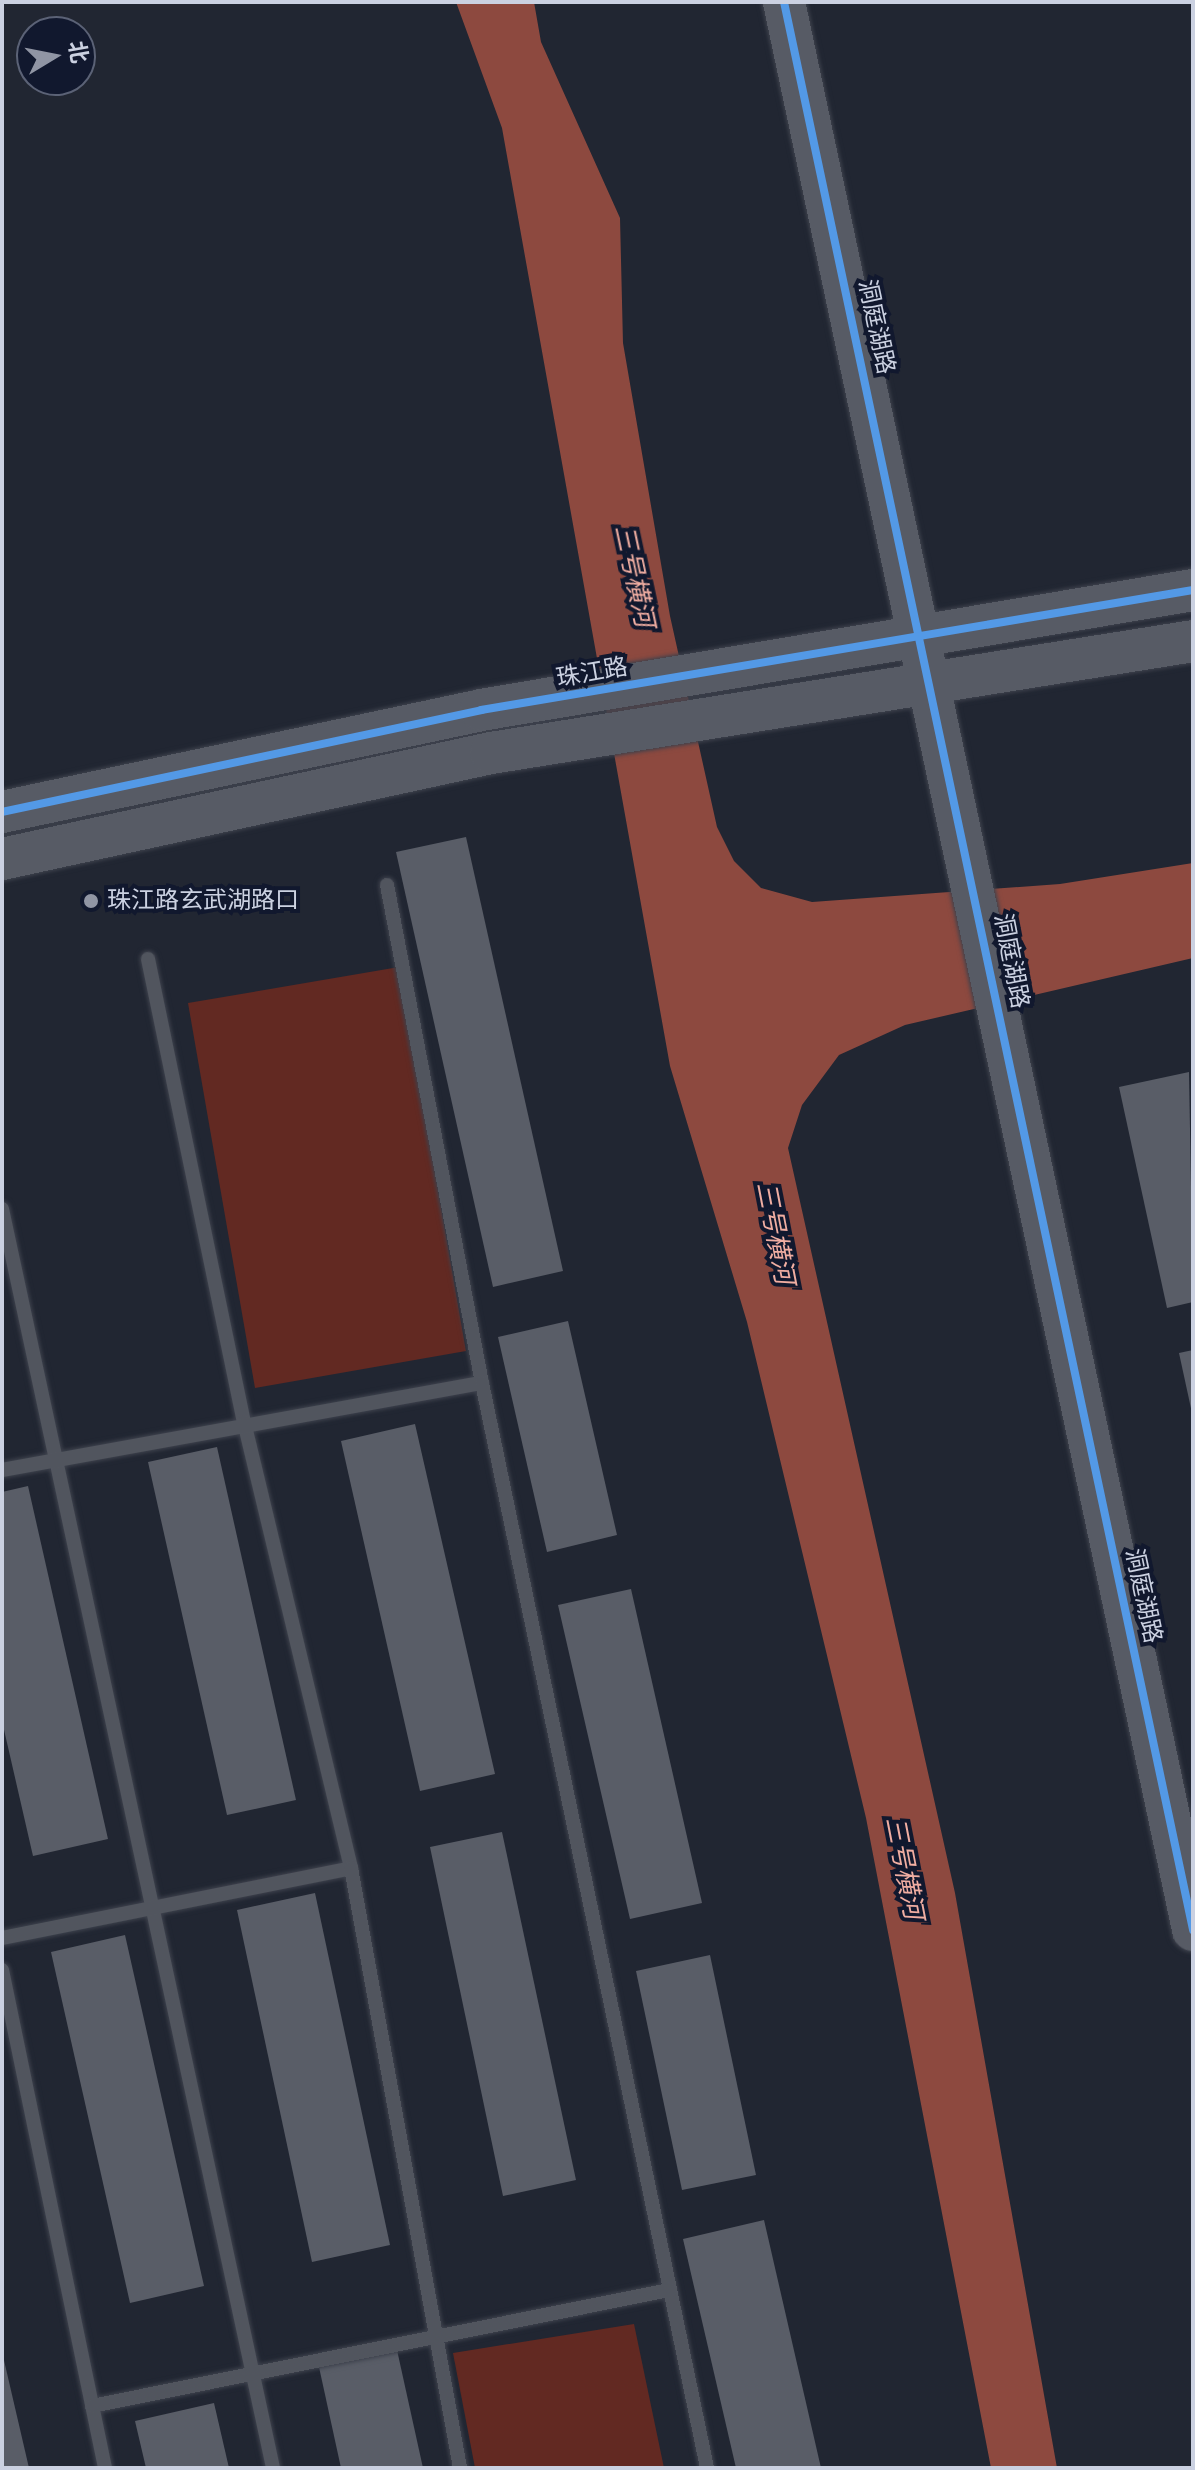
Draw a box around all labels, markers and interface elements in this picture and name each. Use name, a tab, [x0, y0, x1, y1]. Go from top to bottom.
north arrow	[16, 16, 96, 96]
text: 北	[63, 39, 93, 65]
street label: 洞庭湖路	[852, 277, 900, 377]
water label: 三号横河	[608, 522, 660, 630]
street label: 珠江路	[554, 653, 630, 693]
place label: 珠江路玄武湖路口	[107, 887, 299, 915]
marker: 珠江路玄武湖路口	[82, 892, 100, 910]
street label: 洞庭湖路	[988, 911, 1034, 1011]
water label: 三号横河	[750, 1179, 800, 1287]
street label: 洞庭湖路	[1119, 1546, 1167, 1646]
water label: 三号横河	[879, 1814, 929, 1922]

